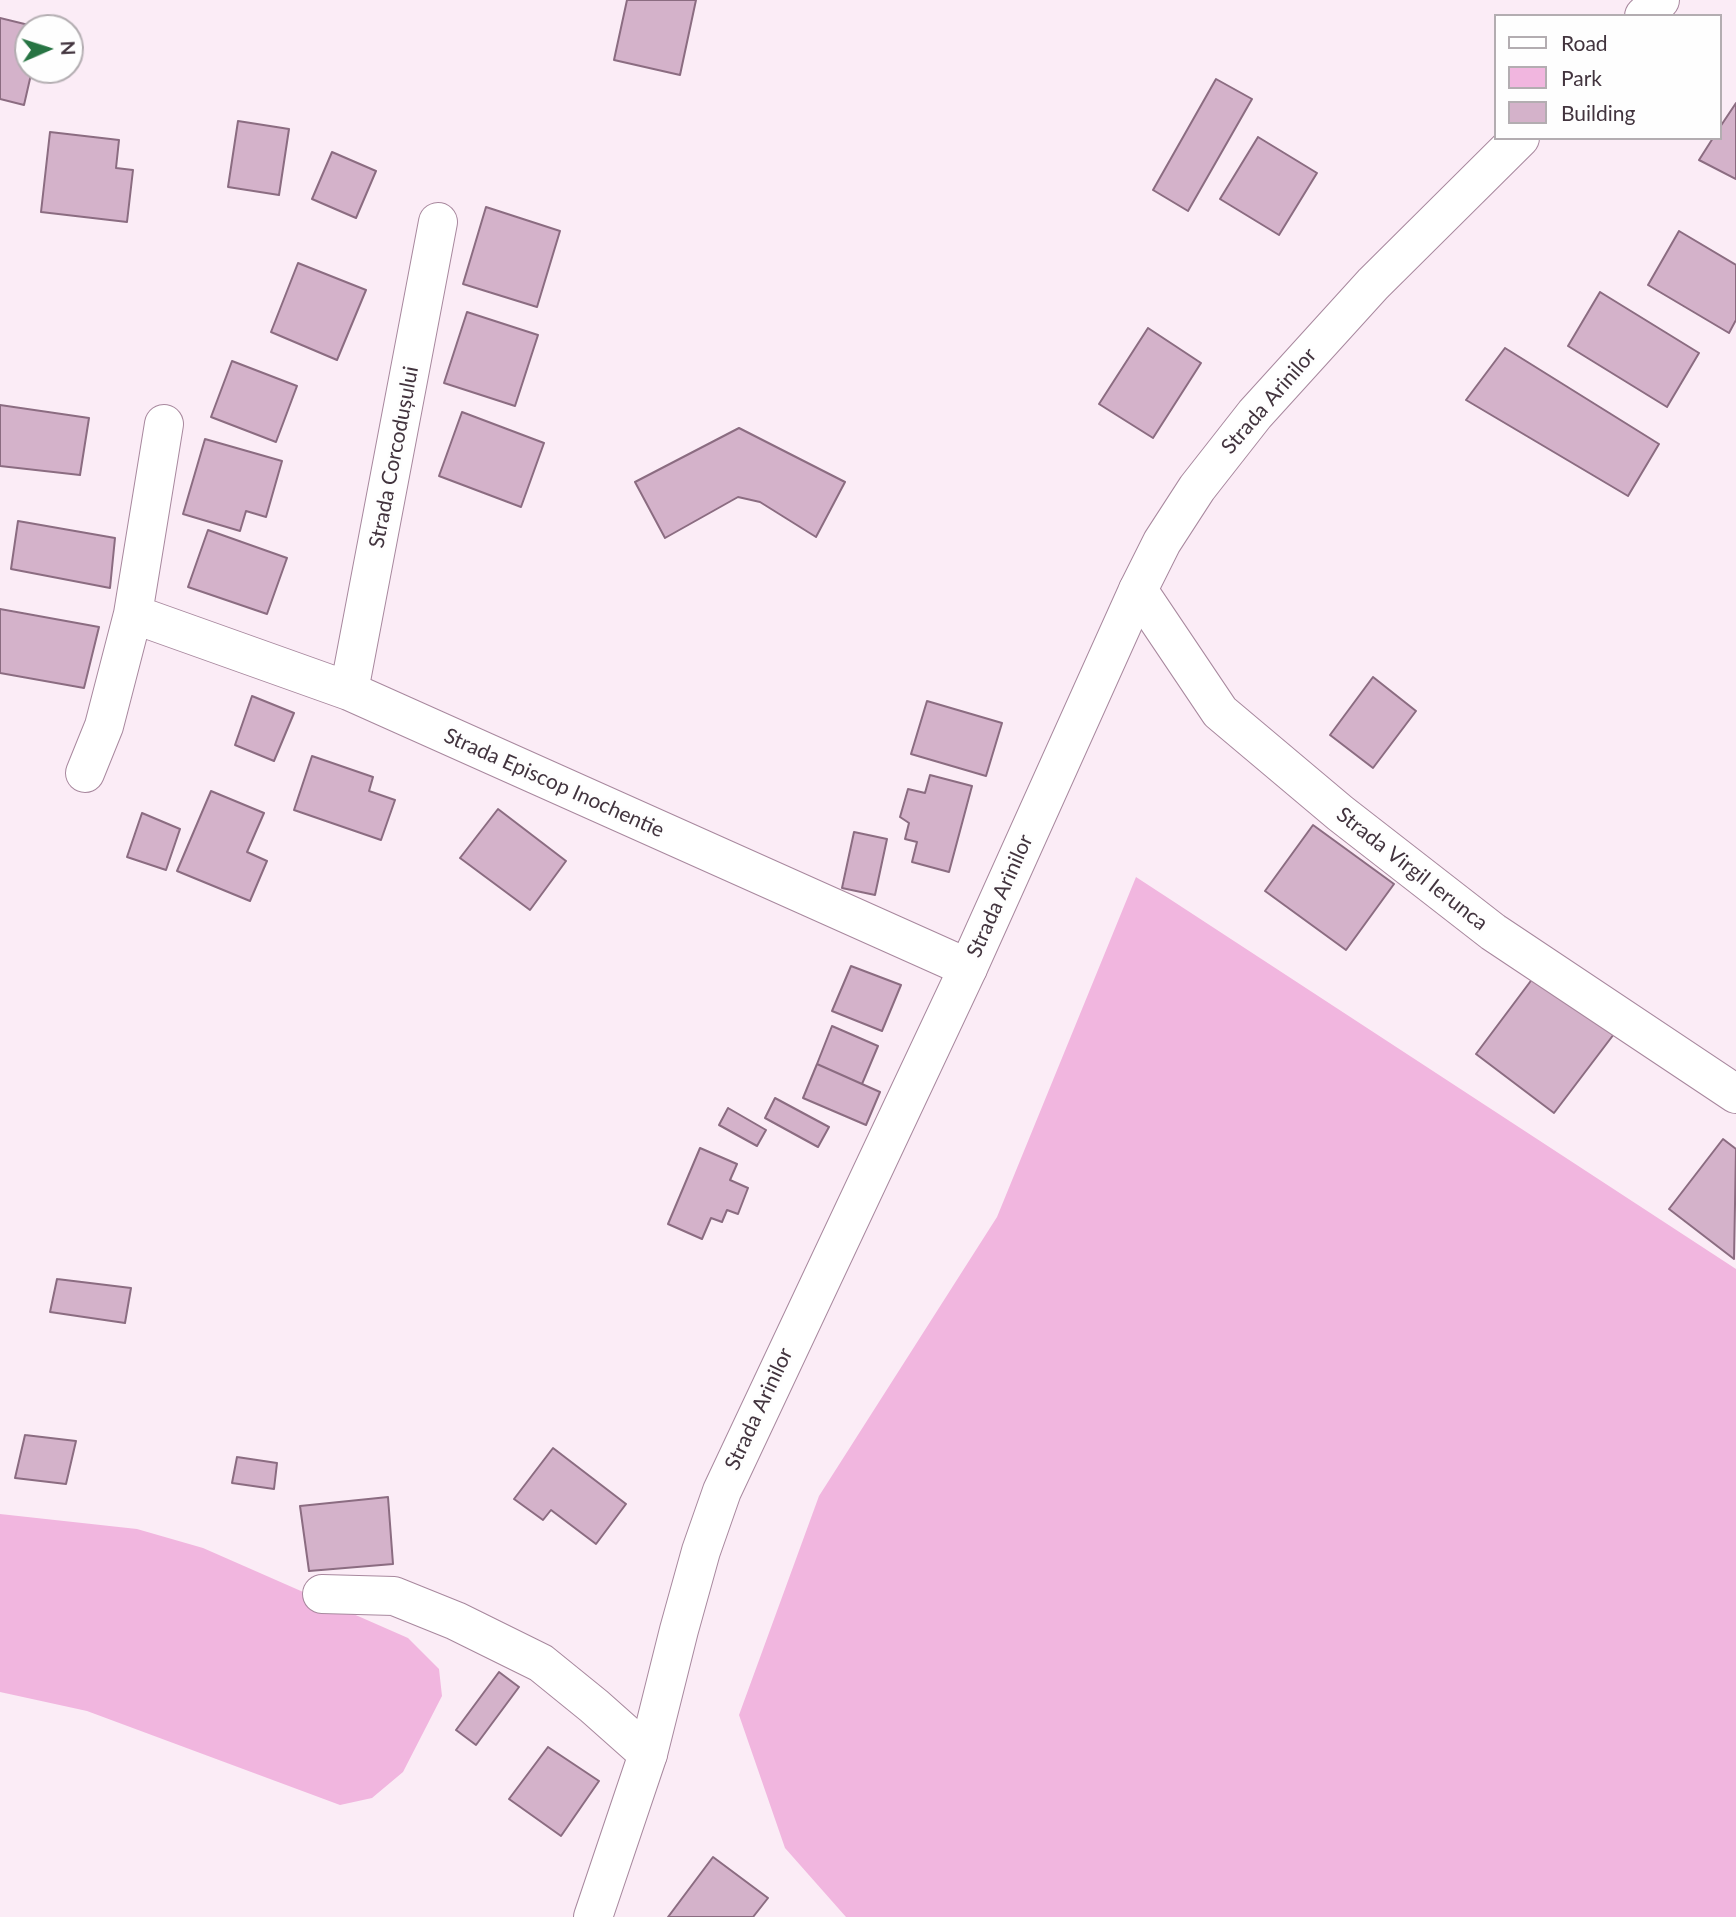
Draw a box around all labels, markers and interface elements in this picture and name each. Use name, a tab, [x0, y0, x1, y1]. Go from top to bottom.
north arrow	[14, 14, 84, 84]
legend	[1494, 14, 1722, 140]
text: Road	[1561, 30, 1608, 55]
text: N	[57, 40, 80, 56]
text: Park	[1561, 65, 1602, 90]
text: Building	[1561, 100, 1636, 125]
street label: Strada Arinilor	[1216, 343, 1322, 459]
street label: Strada Corcodușului	[364, 364, 424, 550]
street label: Strada Episcop Inochentie	[440, 723, 668, 843]
street label: Strada Virgil Ierunca	[1331, 802, 1493, 936]
street label: Strada Arinilor	[962, 831, 1038, 961]
street label: Strada Arinilor	[720, 1344, 798, 1474]

